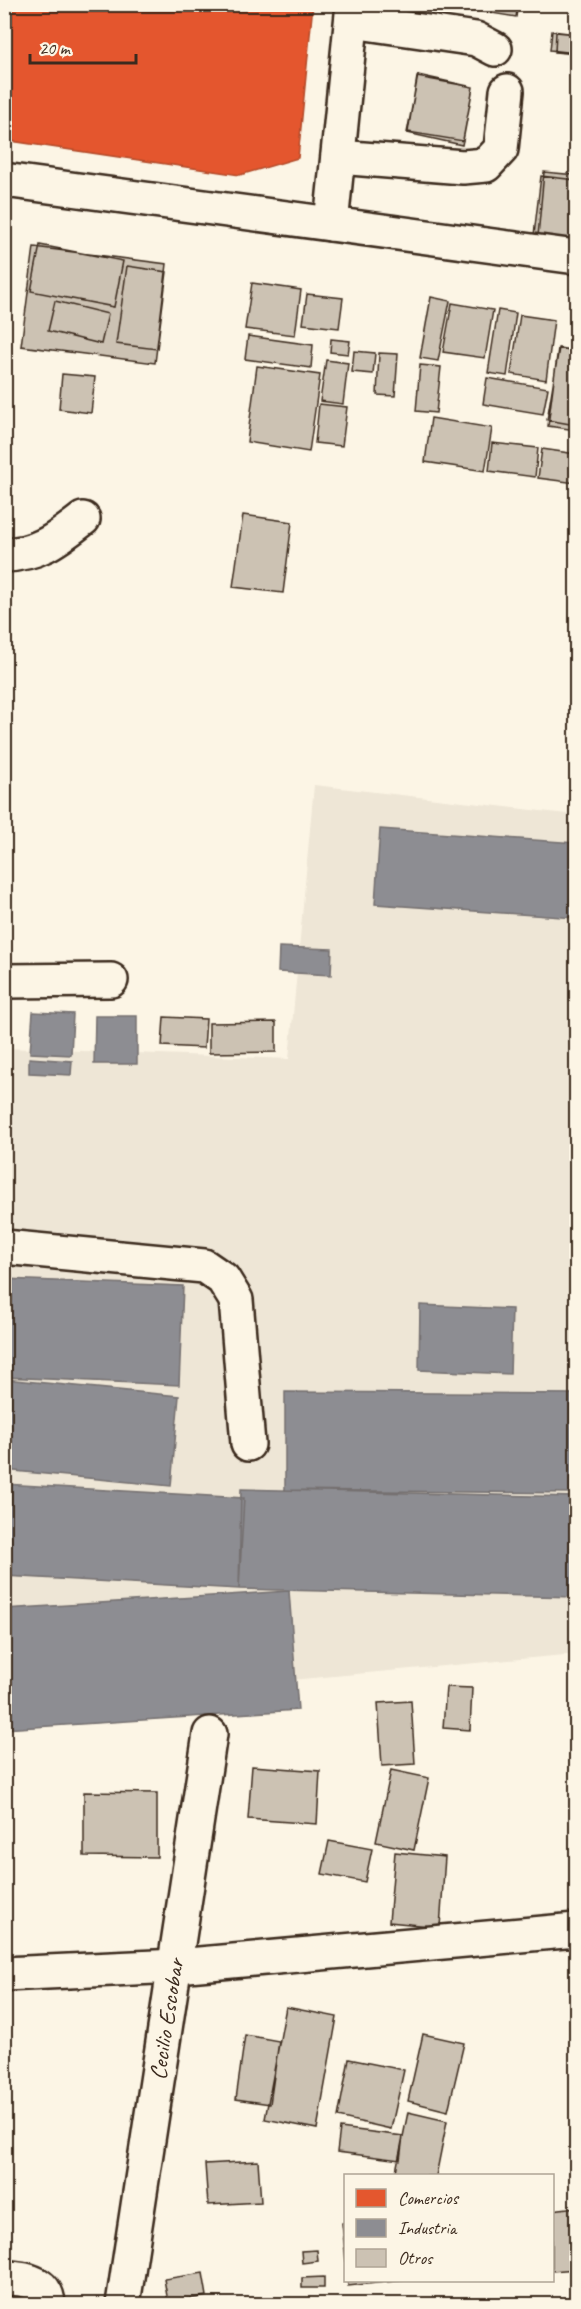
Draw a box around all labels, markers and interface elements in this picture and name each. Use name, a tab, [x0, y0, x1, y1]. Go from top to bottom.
scale bar	[30, 27, 136, 65]
text: 20 m	[39, 37, 72, 59]
street label: Cecilio Escobar	[142, 1954, 191, 2082]
legend	[344, 2174, 554, 2282]
text: Comercios	[398, 2187, 460, 2209]
text: Industria	[398, 2217, 458, 2239]
text: Otros	[398, 2247, 434, 2269]

